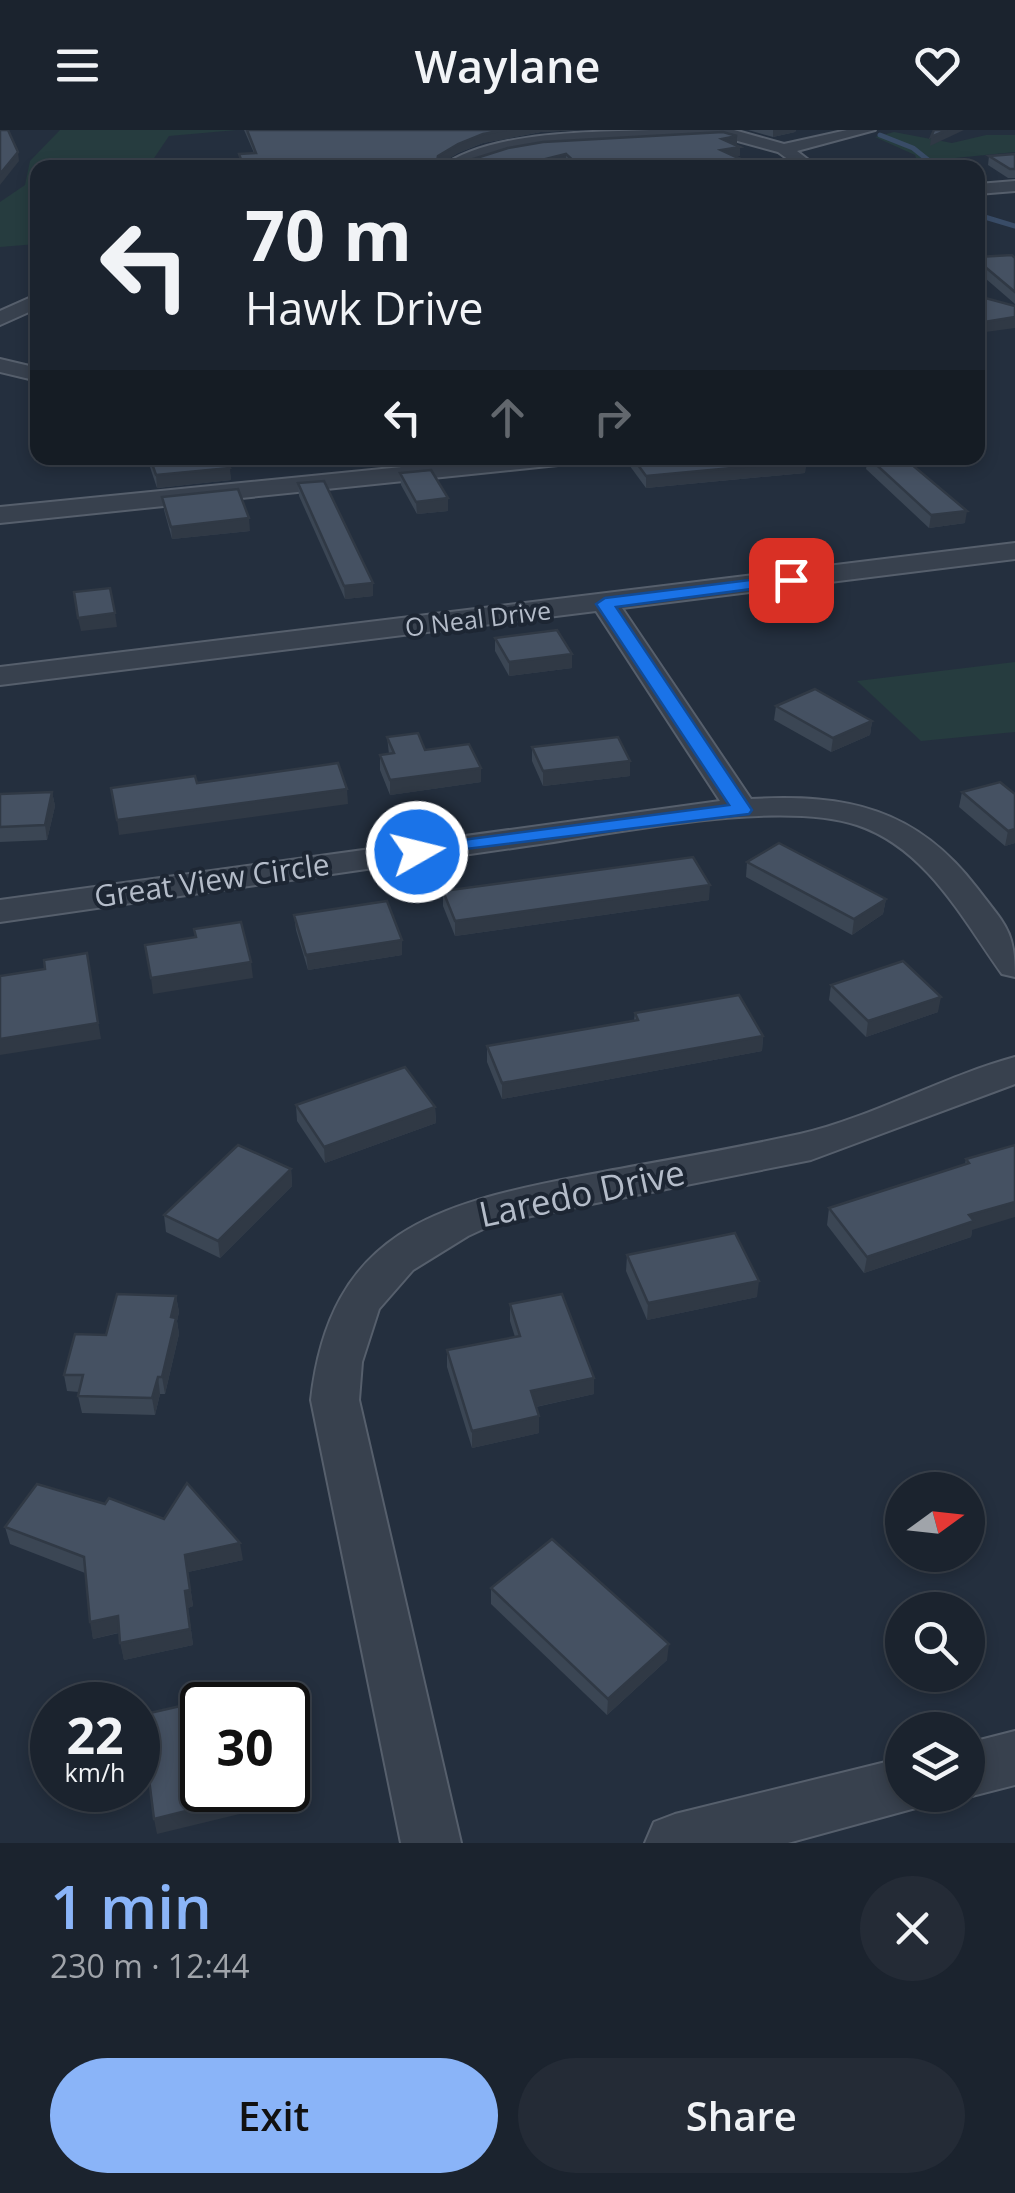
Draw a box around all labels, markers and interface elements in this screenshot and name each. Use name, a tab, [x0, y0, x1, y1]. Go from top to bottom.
text: Waylane	[415, 35, 600, 96]
icon: menu	[50, 38, 105, 93]
icon: heart	[910, 38, 965, 93]
text: 70 m	[245, 186, 412, 282]
icon: left	[80, 200, 210, 330]
text: Hawk Drive	[245, 277, 484, 338]
icon: left	[375, 390, 430, 445]
icon: ahead	[480, 390, 535, 445]
icon: right	[585, 390, 640, 445]
pin	[749, 538, 834, 623]
icon: arrive	[764, 553, 819, 608]
street label: O Neal Drive	[403, 592, 553, 644]
position arrow	[365, 800, 469, 904]
street label: Great View Circle	[92, 843, 332, 916]
street label: Laredo Drive	[475, 1148, 689, 1237]
north arrow	[885, 1472, 985, 1572]
map controls	[885, 1472, 985, 1812]
button: search	[885, 1592, 985, 1692]
speed limit sign: 30	[180, 1682, 310, 1812]
text: 22	[66, 1701, 124, 1769]
button: layers	[885, 1712, 985, 1812]
text: km/h	[65, 1755, 125, 1789]
text: 1 min	[50, 1865, 212, 1947]
button: close	[860, 1876, 965, 1981]
text: 230 m · 12:44	[50, 1944, 249, 1987]
button: Exit	[50, 2058, 498, 2173]
button: Share	[518, 2058, 965, 2173]

